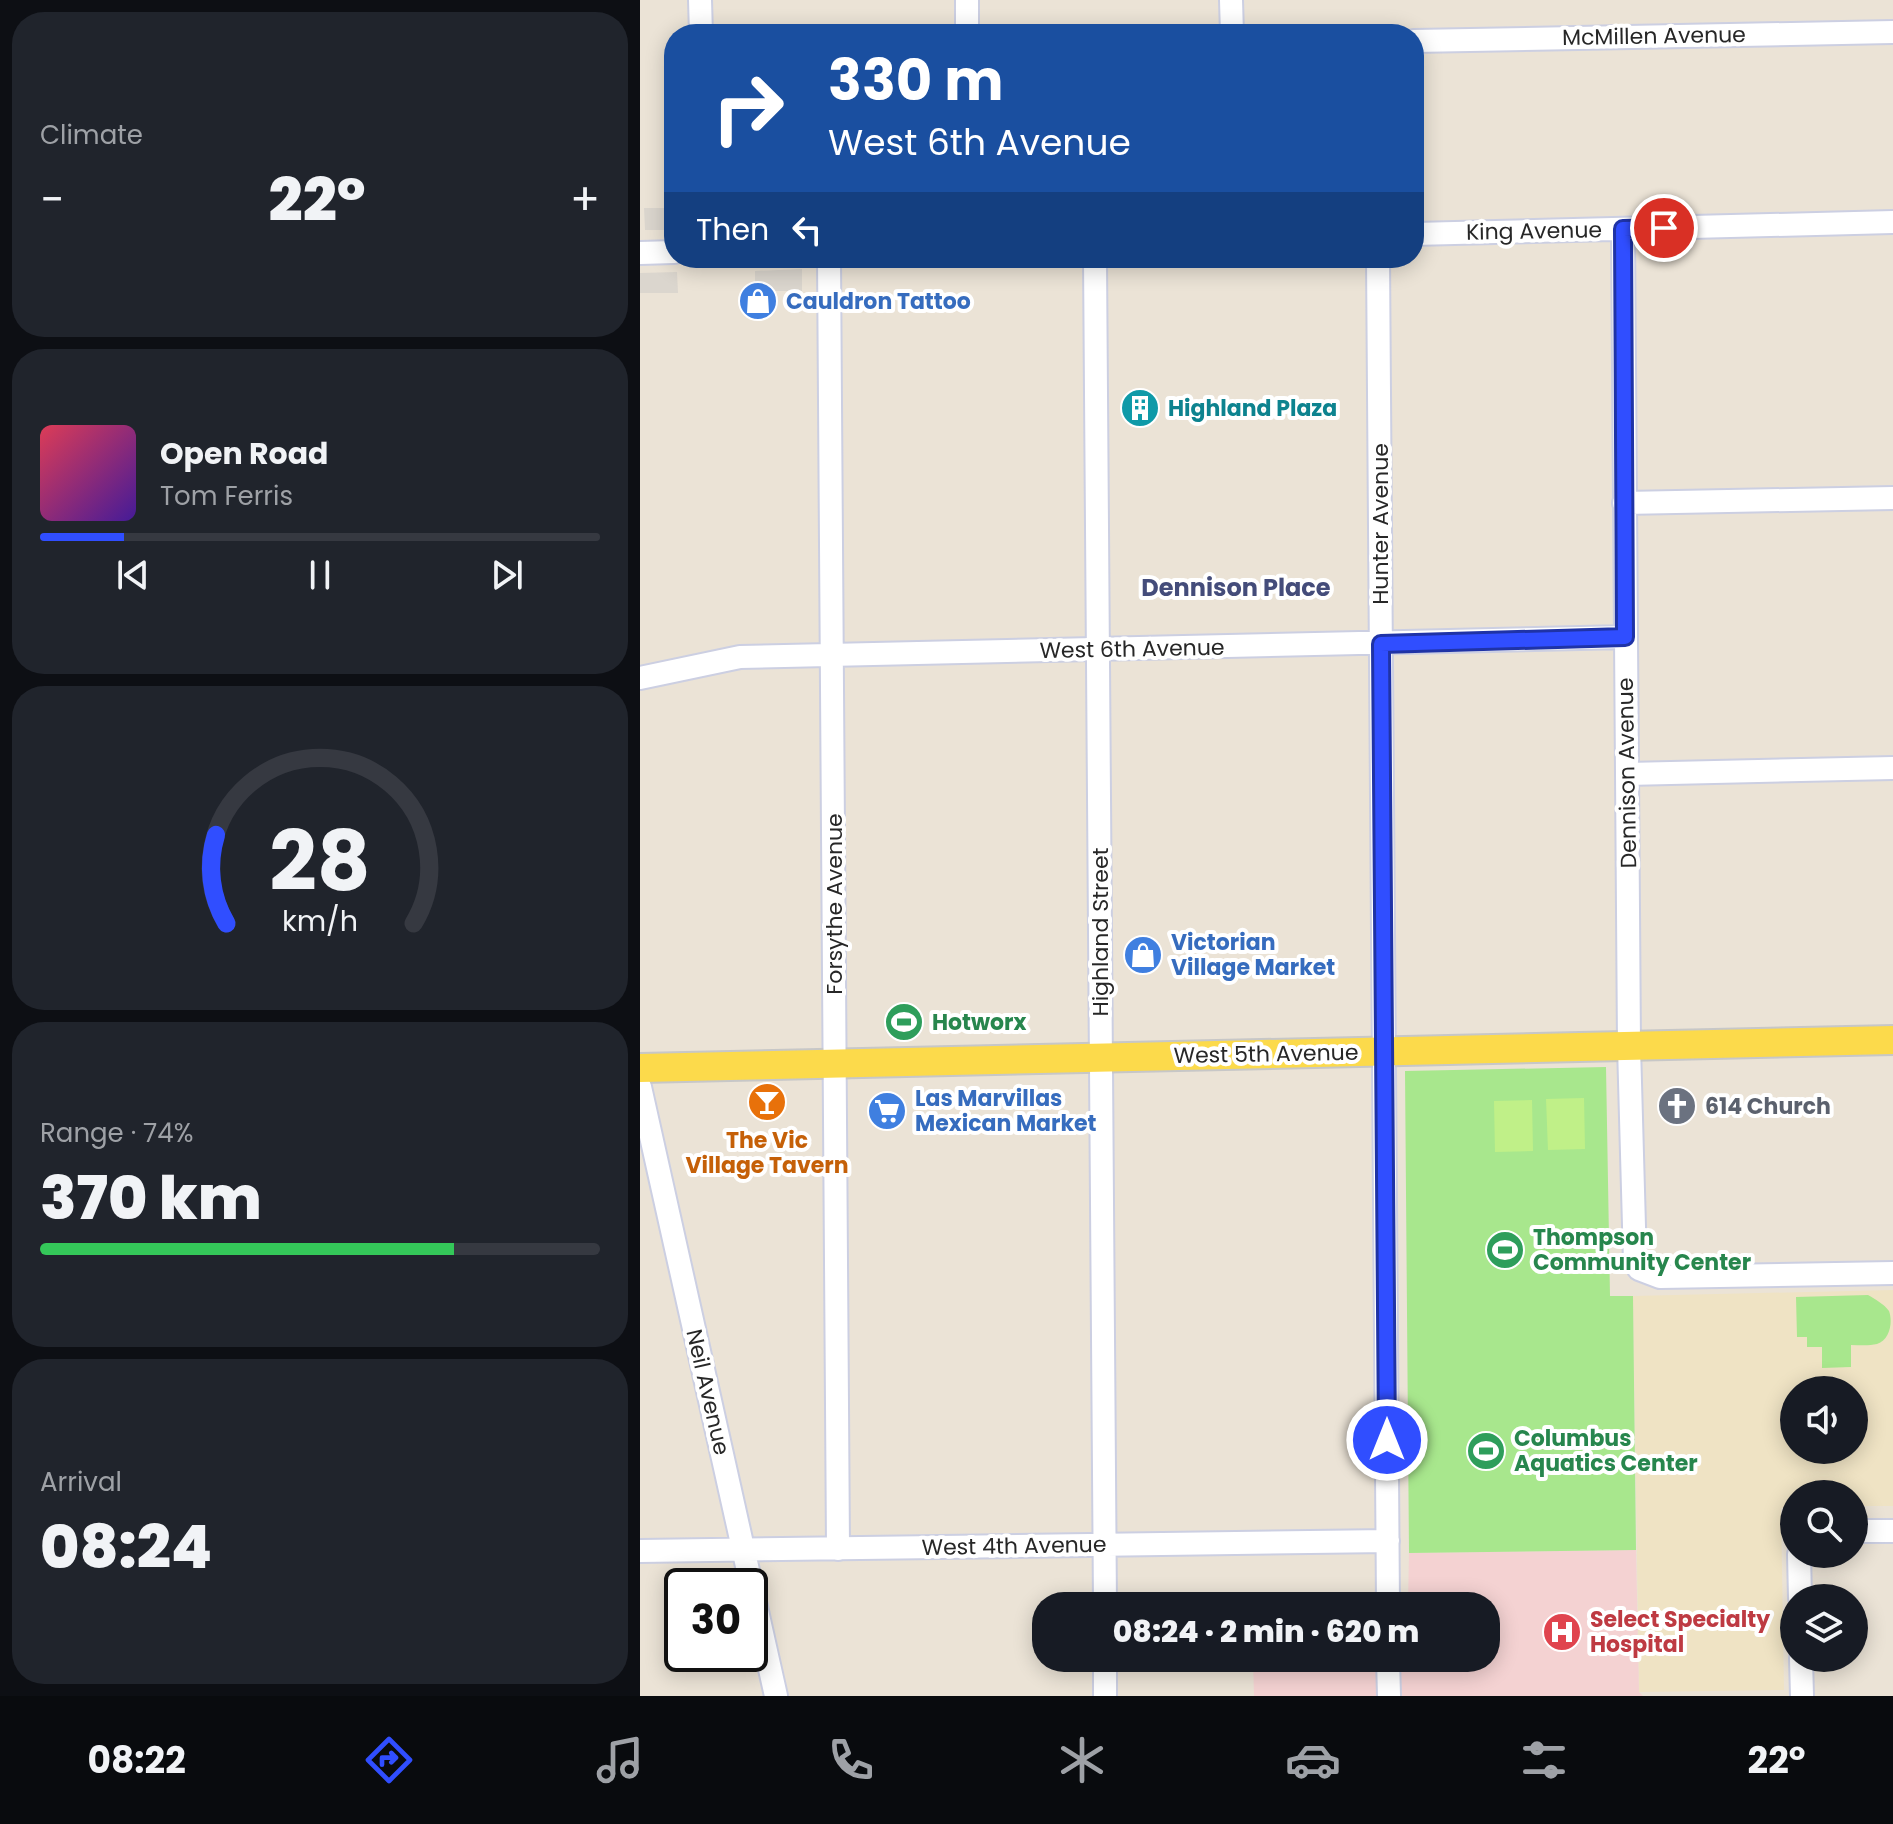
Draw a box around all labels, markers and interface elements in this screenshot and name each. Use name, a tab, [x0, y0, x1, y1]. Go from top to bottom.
street label: McMillen Avenue	[1562, 19, 1746, 53]
text: 330 m	[828, 41, 1003, 120]
icon: right	[696, 56, 800, 160]
text: Climate	[40, 117, 143, 153]
text: West 6th Avenue	[828, 117, 1131, 168]
text: 22°	[269, 158, 366, 242]
text: −	[40, 169, 64, 230]
text: +	[570, 169, 600, 230]
pin	[1630, 194, 1698, 262]
icon: arrive	[1642, 206, 1686, 250]
text: Then	[696, 208, 769, 251]
icon: left	[785, 208, 829, 252]
street label: King Avenue	[1466, 214, 1602, 248]
shop icon: Cauldron Tattoo	[737, 280, 779, 322]
place label: Cauldron Tattoo	[786, 286, 971, 317]
building icon: Highland Plaza	[1119, 387, 1161, 429]
place label: Highland Plaza	[1168, 393, 1337, 424]
text: Open Road	[160, 432, 328, 475]
street label: Hunter Avenue	[1365, 443, 1396, 605]
text: Tom Ferris	[160, 478, 293, 514]
icon: previous	[111, 553, 155, 597]
icon: pause	[298, 553, 342, 597]
icon: next	[485, 553, 529, 597]
district label: Dennison Place	[1141, 571, 1331, 604]
street label: West 6th Avenue	[1039, 632, 1225, 666]
street label: Dennison Avenue	[1610, 677, 1644, 869]
text: 28	[269, 803, 371, 919]
street label: Forsythe Avenue	[819, 813, 850, 995]
street label: Highland Street	[1085, 847, 1116, 1017]
text: km/h	[282, 901, 358, 941]
place label: Victorian Village Market	[1171, 927, 1335, 983]
shop icon: Victorian Village Market	[1122, 934, 1164, 976]
sports icon: Hotworx	[883, 1001, 925, 1043]
place label: Hotworx	[932, 1007, 1027, 1038]
street label: West 5th Avenue	[1173, 1037, 1359, 1071]
bar icon: The Vic Village Tavern	[746, 1081, 788, 1123]
place label: Las Marvillas Mexican Market	[915, 1083, 1097, 1139]
church icon: 614 Church	[1656, 1085, 1698, 1127]
supermarket icon: Las Marvillas Mexican Market	[866, 1090, 908, 1132]
place label: 614 Church	[1705, 1091, 1831, 1122]
text: Range · 74%	[40, 1115, 193, 1151]
place label: The Vic Village Tavern	[685, 1125, 849, 1181]
text: 370 km	[40, 1156, 262, 1240]
place label: Thompson Community Center	[1533, 1222, 1751, 1278]
sports icon: Thompson Community Center	[1484, 1229, 1526, 1271]
street label: Neil Avenue	[678, 1326, 738, 1458]
map controls	[1780, 1376, 1868, 1672]
button: sound	[1780, 1376, 1868, 1464]
position arrow	[1345, 1398, 1429, 1482]
place label: Columbus Aquatics Center	[1514, 1423, 1698, 1479]
sports icon: Columbus Aquatics Center	[1465, 1430, 1507, 1472]
text: Arrival	[40, 1464, 122, 1500]
button: search	[1780, 1480, 1868, 1568]
text: 08:24	[40, 1505, 212, 1589]
street label: West 4th Avenue	[921, 1529, 1107, 1563]
speed limit sign: 30	[664, 1568, 768, 1672]
button: layers	[1780, 1584, 1868, 1672]
place label: Select Specialty Hospital	[1590, 1604, 1770, 1660]
text: 08:24 · 2 min · 620 m	[1113, 1610, 1419, 1653]
hospital icon: Select Specialty Hospital	[1541, 1611, 1583, 1653]
icon: directions	[361, 1732, 417, 1788]
icon: music	[592, 1732, 648, 1788]
icon: phone	[823, 1732, 879, 1788]
icon: climate	[1054, 1732, 1110, 1788]
icon: car	[1285, 1732, 1341, 1788]
icon: filters	[1516, 1732, 1572, 1788]
text: 08:22	[88, 1735, 186, 1786]
text: 22°	[1748, 1735, 1805, 1786]

